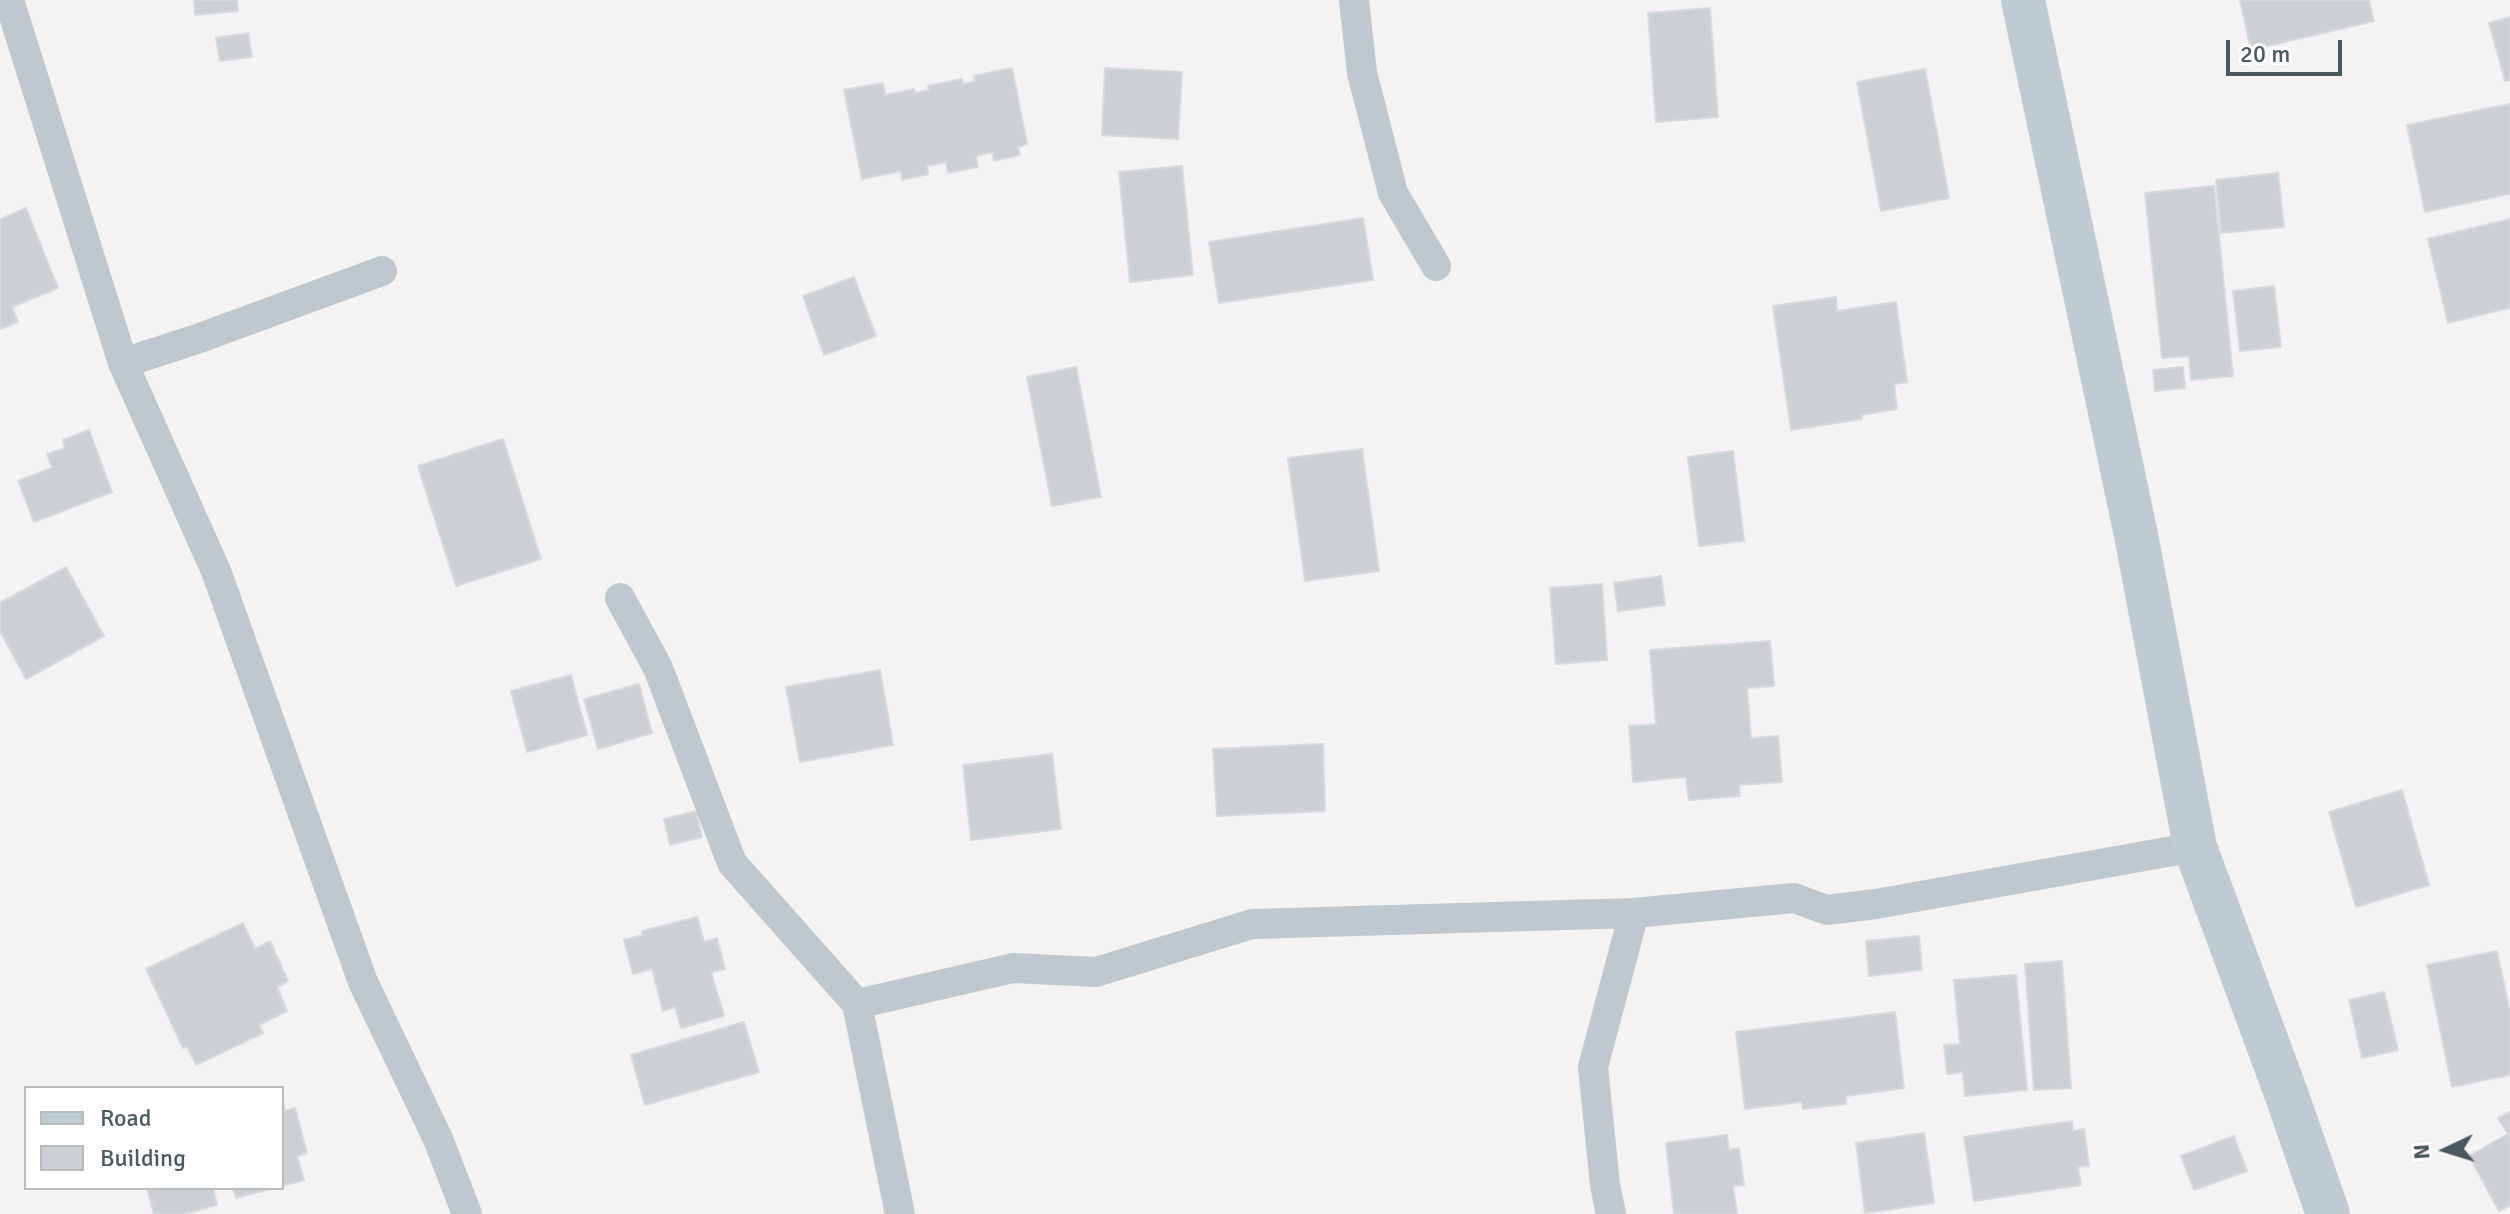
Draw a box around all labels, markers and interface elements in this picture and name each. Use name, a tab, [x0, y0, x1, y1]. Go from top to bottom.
scale bar	[2230, 24, 2346, 74]
text: 20 m	[2240, 39, 2290, 69]
legend	[24, 1086, 284, 1190]
text: Road	[100, 1103, 151, 1133]
north arrow	[2406, 1110, 2486, 1190]
text: Building	[100, 1143, 186, 1173]
text: N	[2408, 1143, 2436, 1160]

